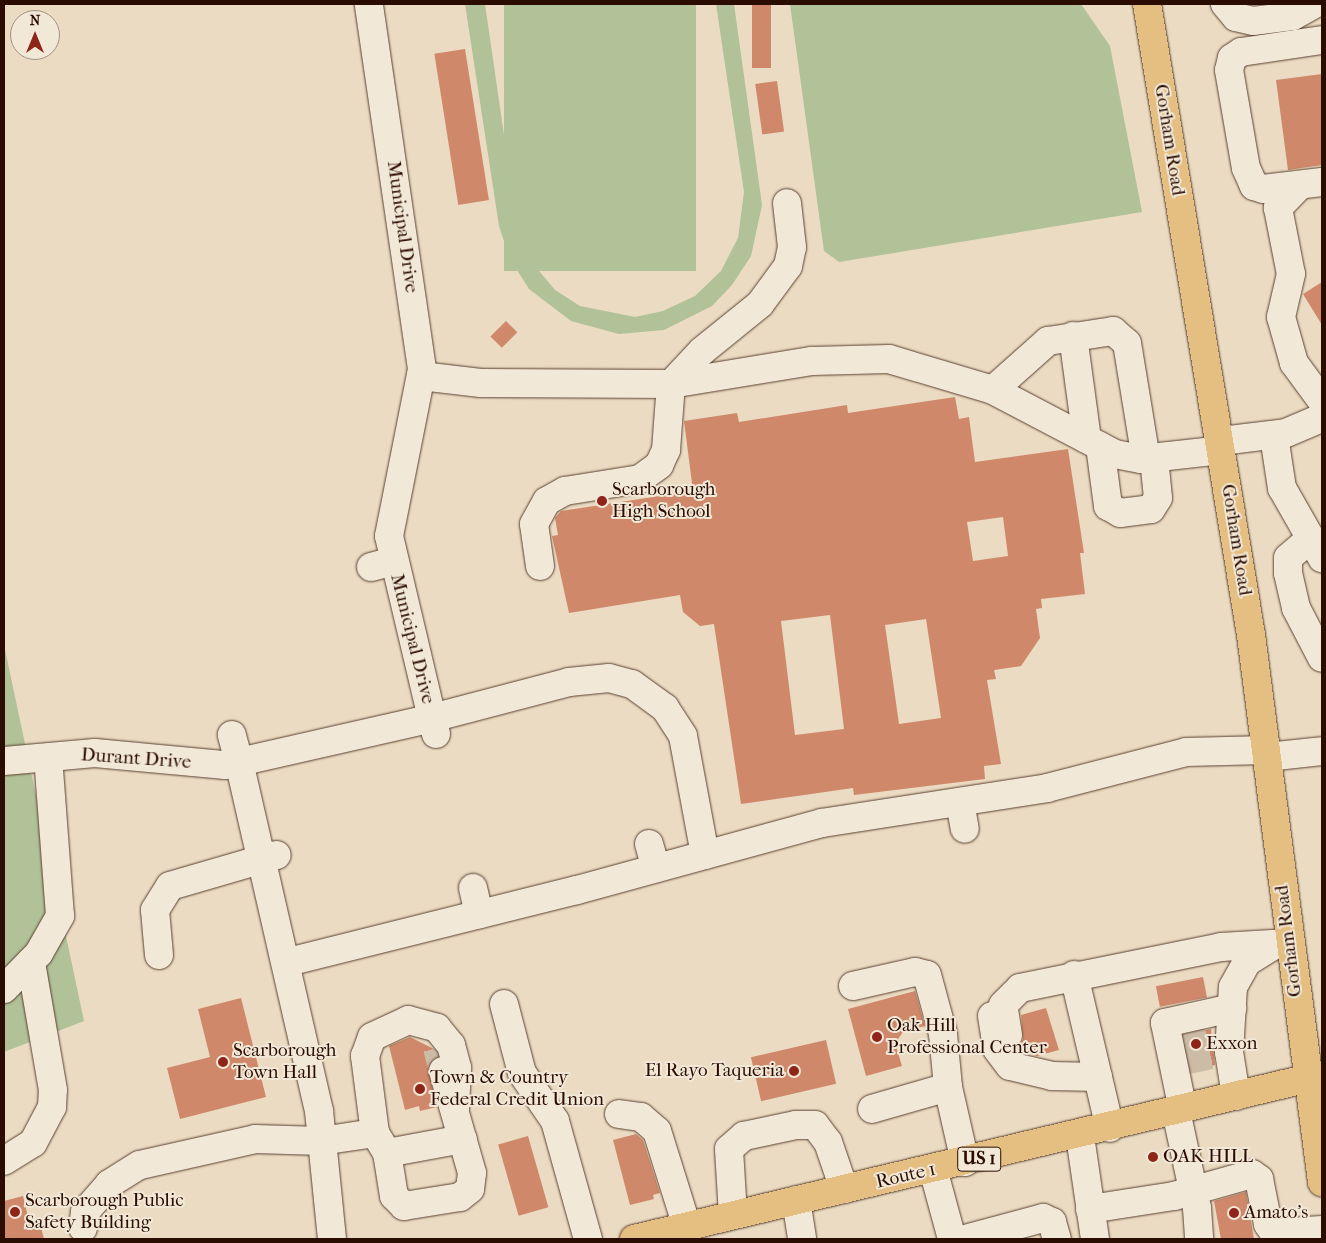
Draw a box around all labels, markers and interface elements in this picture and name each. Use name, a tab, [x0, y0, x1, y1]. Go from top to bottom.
north arrow	[10, 10, 60, 60]
text: N	[30, 12, 40, 29]
street label: Gorham Road	[1149, 83, 1189, 197]
street label: Municipal Drive	[381, 159, 423, 295]
place label: Scarborough High School	[612, 479, 715, 523]
street label: Gorham Road	[1216, 483, 1256, 597]
marker: Scarborough High School	[596, 495, 608, 507]
street label: Municipal Drive	[385, 572, 439, 706]
street label: Durant Drive	[80, 744, 192, 774]
street label: Gorham Road	[1271, 884, 1307, 998]
place label: Oak Hill Professional Center	[887, 1015, 1047, 1059]
marker: Oak Hill Professional Center	[871, 1031, 883, 1043]
place label: Exxon	[1206, 1033, 1258, 1055]
marker: Exxon	[1190, 1038, 1202, 1050]
place label: Scarborough Town Hall	[233, 1040, 336, 1084]
marker: Scarborough Town Hall	[217, 1056, 229, 1068]
place label: El Rayo Taqueria	[645, 1060, 784, 1082]
marker: El Rayo Taqueria	[788, 1065, 800, 1077]
place label: Town & Country Federal Credit Union	[430, 1067, 604, 1111]
marker: Town & Country Federal Credit Union	[414, 1083, 426, 1095]
road number: US 1	[956, 1144, 1002, 1174]
place label: OAK HILL	[1163, 1146, 1253, 1168]
marker: OAK HILL	[1147, 1151, 1159, 1163]
street label: Route 1	[874, 1158, 938, 1194]
place label: Scarborough Public Safety Building	[25, 1190, 184, 1234]
place label: Amato's	[1244, 1202, 1308, 1224]
marker: Scarborough Public Safety Building	[9, 1206, 21, 1218]
marker: Amato's	[1228, 1207, 1240, 1219]

